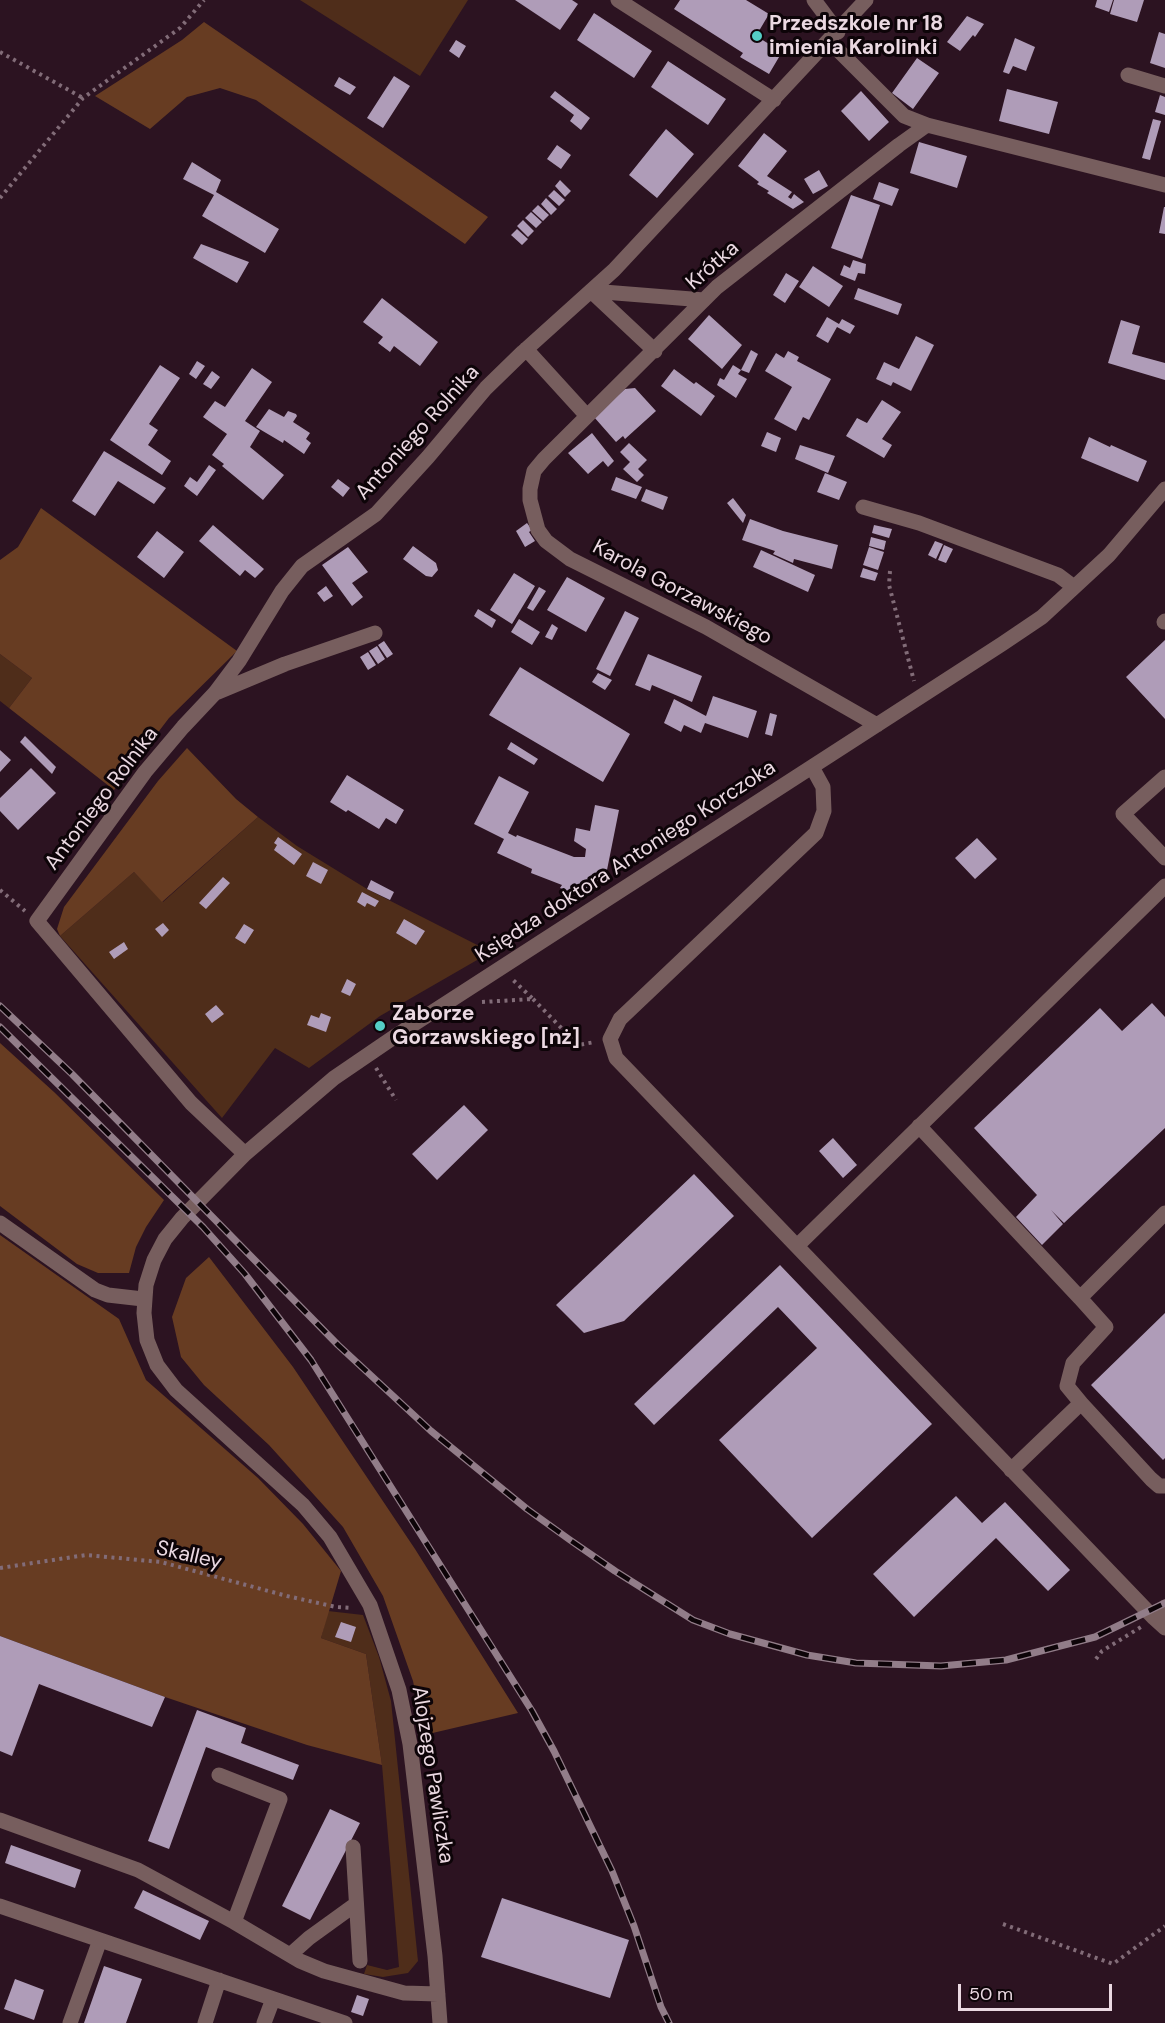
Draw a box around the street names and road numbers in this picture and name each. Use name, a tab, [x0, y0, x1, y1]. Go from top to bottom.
street label: Krótka	[681, 236, 745, 296]
street label: Antoniego Rolnika	[351, 360, 485, 506]
street label: Karola Gorzawskiego	[588, 535, 776, 651]
street label: Antoniego Rolnika	[40, 722, 164, 876]
street label: Księdza doktora Antoniego Korczoka	[471, 755, 781, 969]
street label: Skalley	[154, 1536, 224, 1576]
street label: Alojzego Pawliczka	[406, 1685, 458, 1865]

